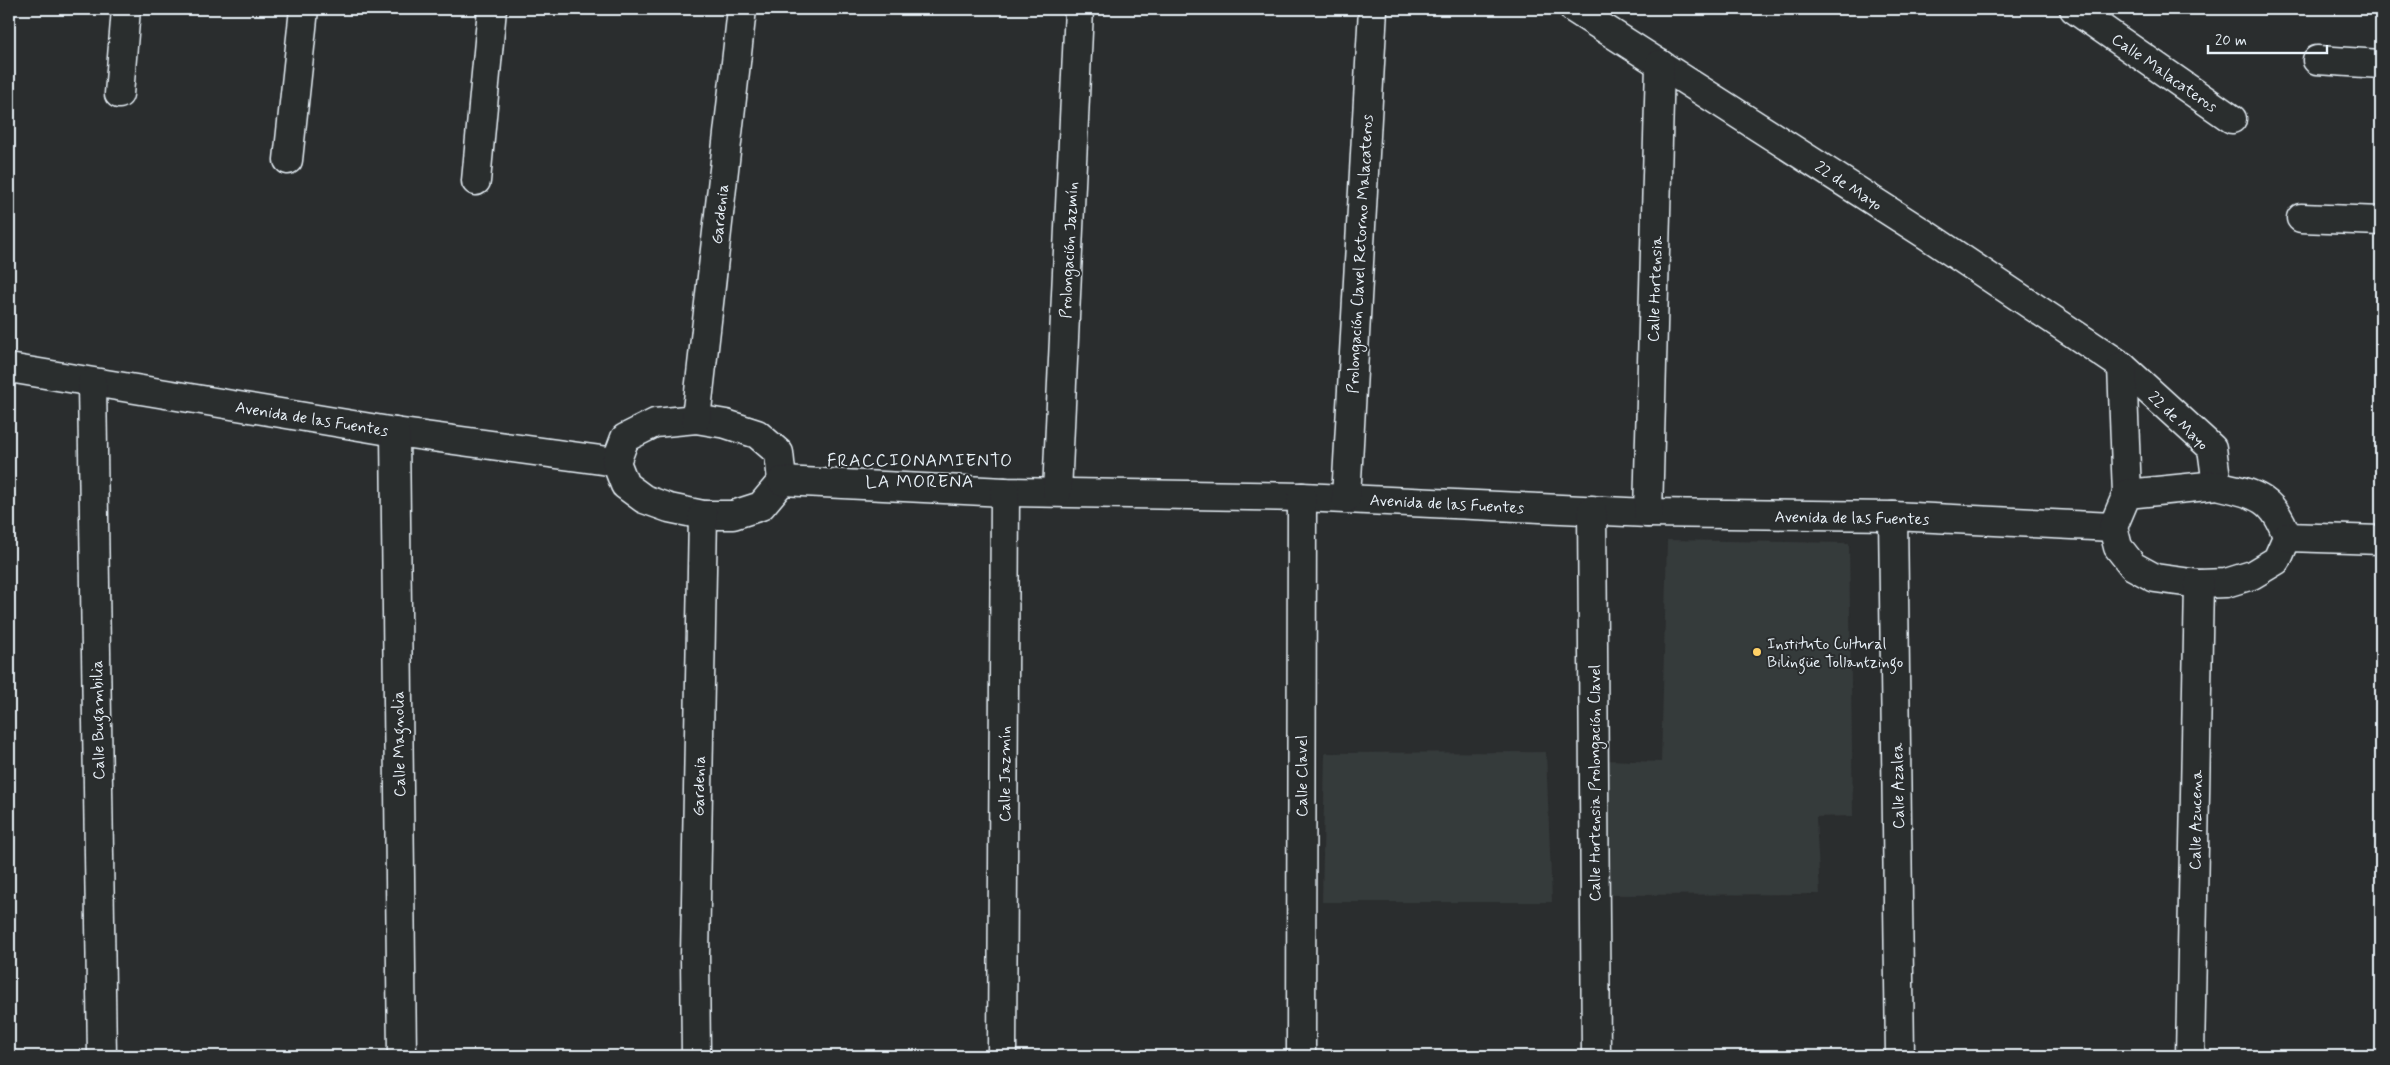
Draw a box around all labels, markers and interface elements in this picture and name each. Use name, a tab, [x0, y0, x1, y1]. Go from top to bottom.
scale bar	[2208, 22, 2326, 54]
street label: Calle Malacateros	[2107, 29, 2221, 118]
text: 20 m	[2215, 31, 2247, 51]
street label: Prolongación Clavel Retorno Malacateros	[1343, 114, 1379, 394]
street label: 22 de Mayo	[1810, 157, 1886, 216]
street label: Prolongación Jazmín	[1055, 181, 1085, 319]
street label: Gardenia	[707, 183, 734, 245]
street label: Calle Hortensia	[1643, 235, 1668, 342]
street label: 22 de Mayo	[2143, 387, 2213, 455]
street label: Avenida de las Fuentes	[234, 397, 390, 442]
district label: FRACCIONAMIENTO LA MORENA	[827, 449, 1013, 494]
street label: Avenida de las Fuentes	[1369, 490, 1525, 519]
street label: Avenida de las Fuentes	[1775, 507, 1929, 530]
place label: Instituto Cultural Bilingüe Tollantzingo	[1767, 634, 1903, 674]
marker: Instituto Cultural Bilingüe Tollantzingo	[1751, 646, 1763, 658]
street label: Calle Bugambilia	[87, 660, 111, 780]
street label: Calle Hortensia Prolongación Clavel	[1585, 664, 1607, 902]
street label: Calle Magnolia	[388, 691, 412, 797]
street label: Calle Jazmín	[995, 726, 1016, 822]
street label: Calle Clavel	[1292, 735, 1313, 817]
street label: Calle Azalea	[1887, 742, 1910, 829]
street label: Gardenia	[688, 756, 711, 817]
street label: Calle Azucena	[2185, 769, 2208, 870]

